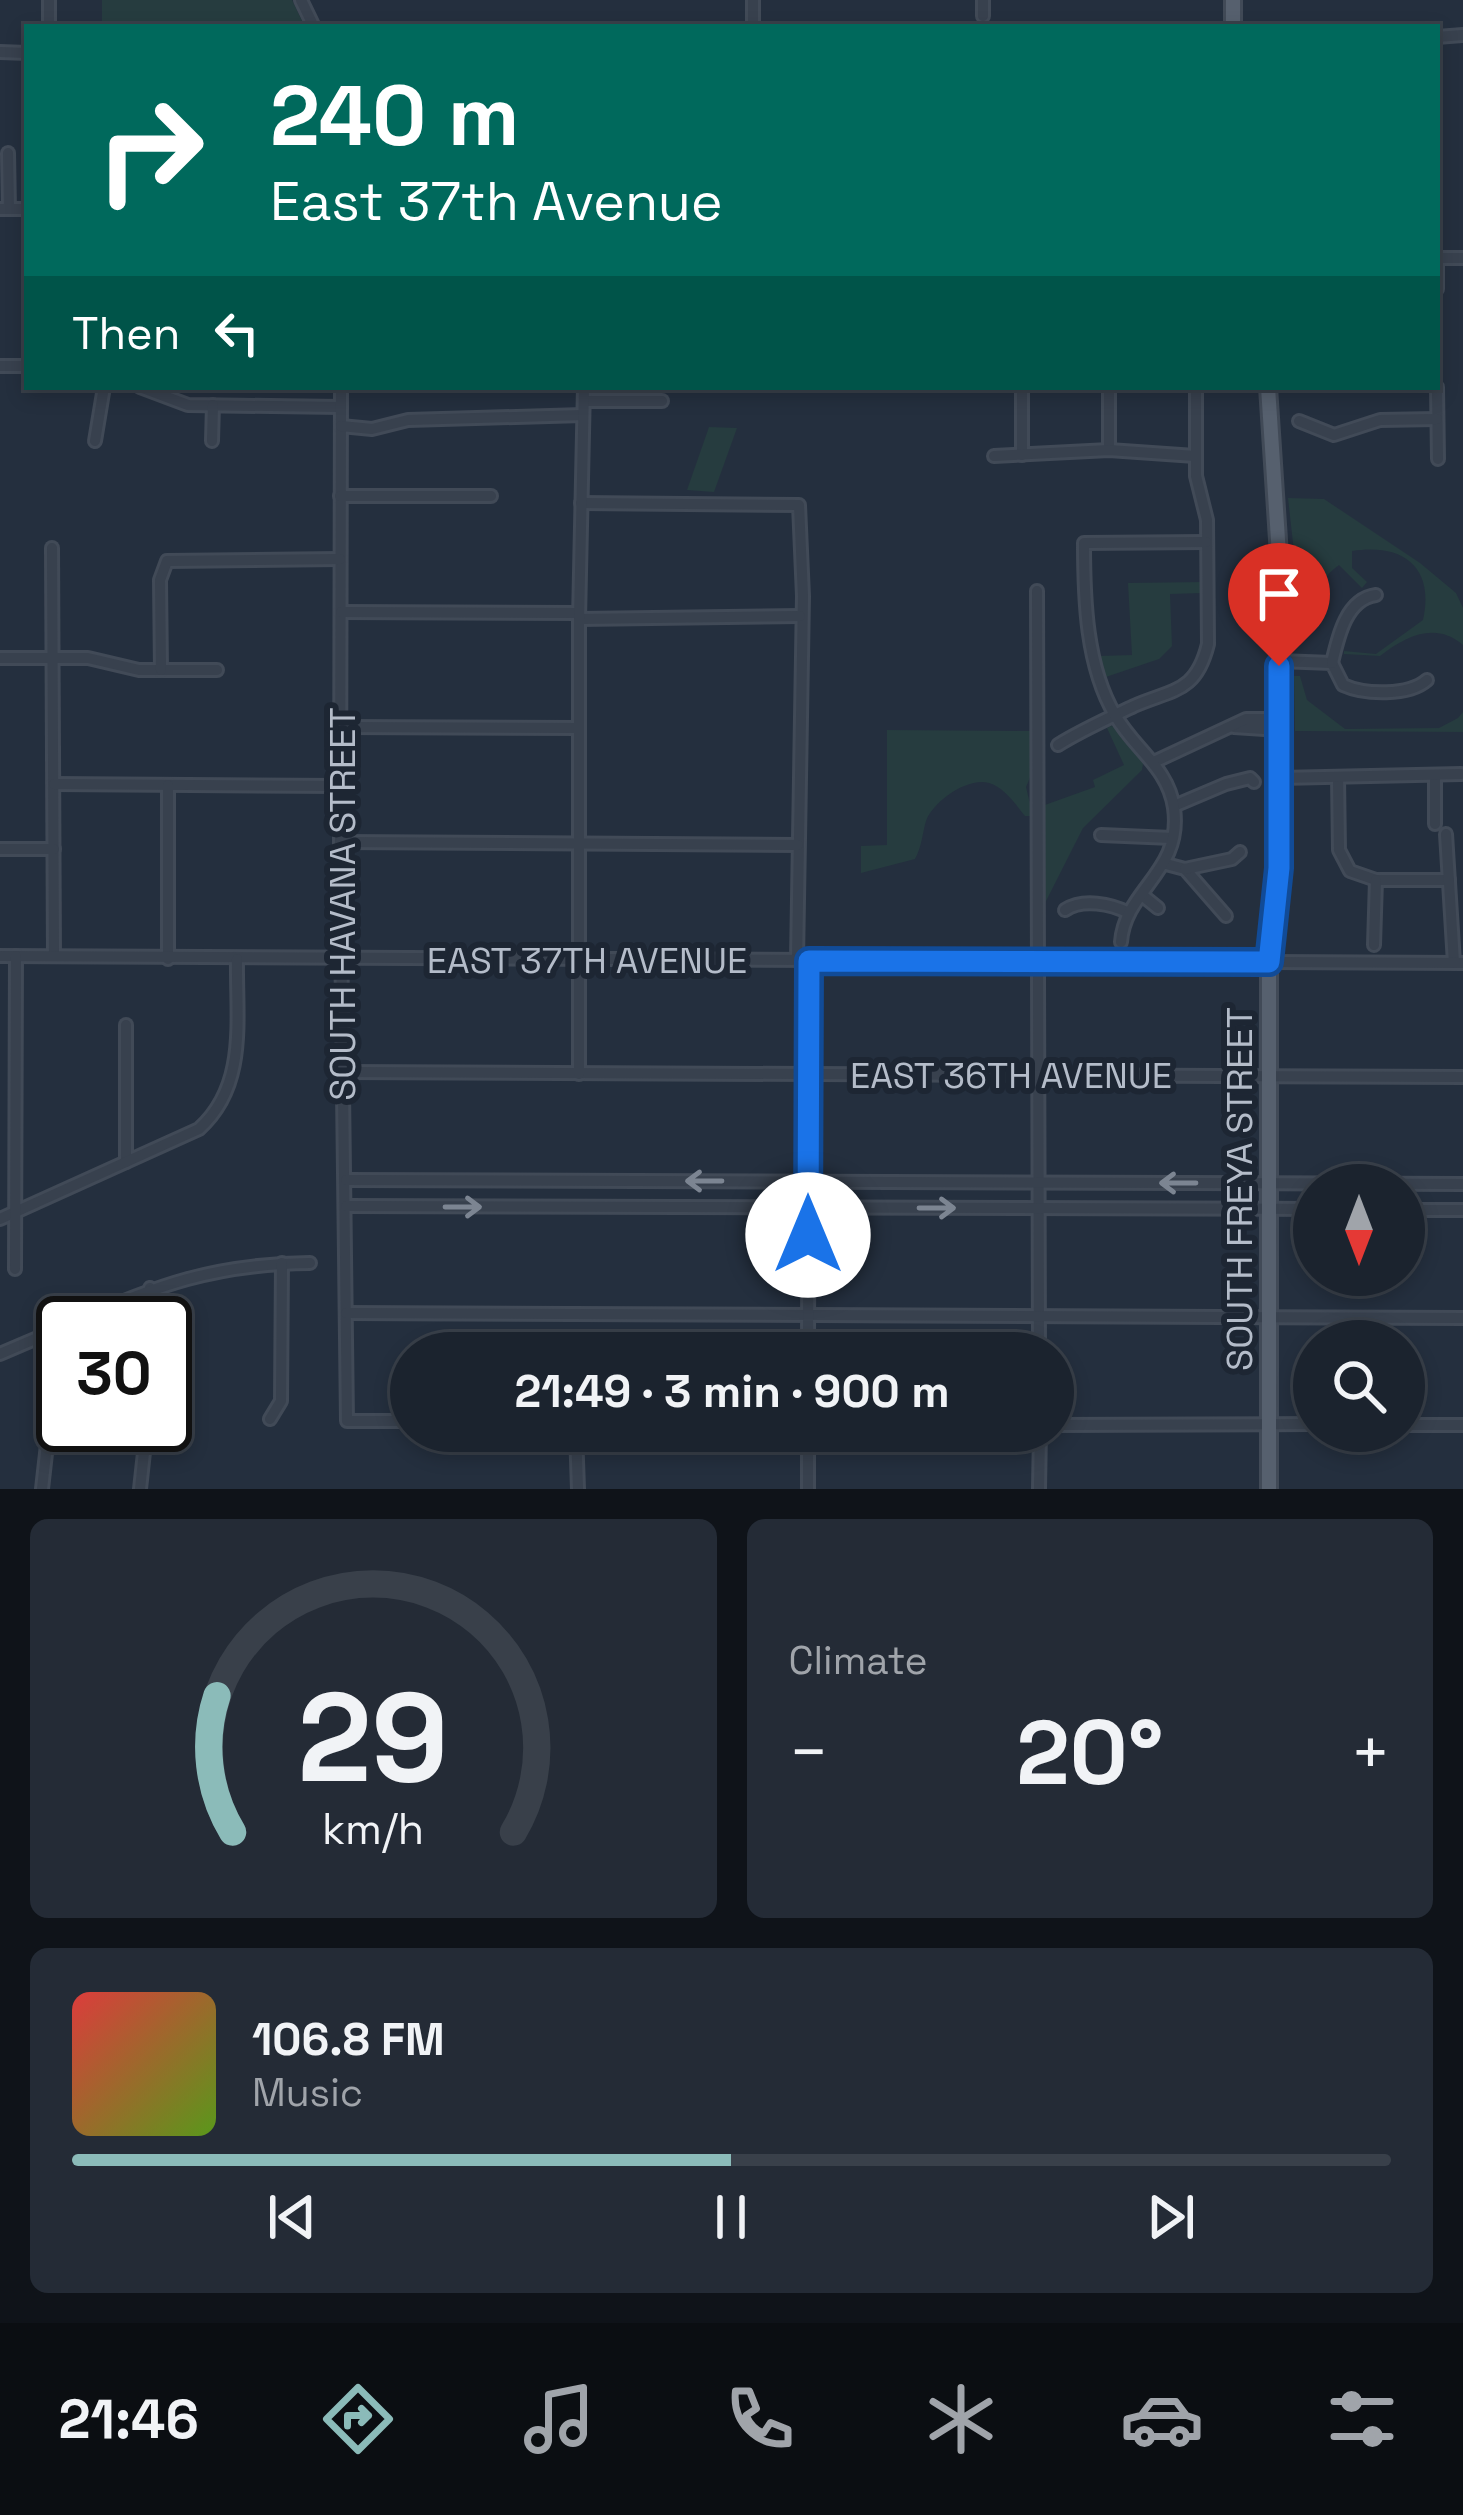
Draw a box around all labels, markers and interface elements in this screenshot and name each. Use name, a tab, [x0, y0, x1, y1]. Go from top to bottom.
text: 240 m	[270, 62, 519, 170]
icon: right	[72, 72, 228, 228]
text: East 37th Avenue	[270, 167, 723, 236]
icon: left	[204, 300, 270, 366]
text: Then	[72, 305, 180, 362]
pin	[1228, 543, 1330, 666]
icon: arrive	[1246, 561, 1312, 627]
street label: SOUTH HAVANA STREET	[320, 707, 366, 1101]
street label: EAST 37TH AVENUE	[427, 938, 747, 984]
street label: SOUTH FREYA STREET	[1217, 1007, 1263, 1371]
street label: EAST 36TH AVENUE	[850, 1053, 1172, 1099]
north arrow	[1293, 1164, 1425, 1296]
map controls	[1293, 1164, 1425, 1452]
one-way arrow	[685, 1170, 724, 1192]
position arrow	[745, 1172, 871, 1298]
one-way arrow	[1159, 1172, 1198, 1194]
one-way arrow	[443, 1196, 482, 1218]
one-way arrow	[917, 1197, 956, 1219]
speed limit sign: 30	[36, 1296, 192, 1452]
button: search	[1293, 1320, 1425, 1452]
text: 21:49 · 3 min · 900 m	[514, 1363, 950, 1420]
text: Climate	[789, 1636, 928, 1685]
text: 29	[298, 1658, 449, 1817]
text: 20°	[1016, 1695, 1163, 1810]
text: −	[789, 1710, 829, 1794]
text: +	[1350, 1710, 1391, 1794]
text: km/h	[322, 1801, 424, 1856]
text: 106.8 FM	[252, 2011, 445, 2068]
text: Music	[252, 2068, 363, 2117]
icon: previous	[259, 2184, 325, 2250]
icon: pause	[698, 2184, 764, 2250]
icon: next	[1138, 2184, 1204, 2250]
icon: directions	[316, 2377, 400, 2461]
icon: music	[517, 2377, 601, 2461]
icon: phone	[718, 2377, 802, 2461]
icon: climate	[919, 2377, 1003, 2461]
icon: car	[1120, 2377, 1204, 2461]
icon: filters	[1320, 2377, 1404, 2461]
text: 21:46	[58, 2385, 199, 2454]

